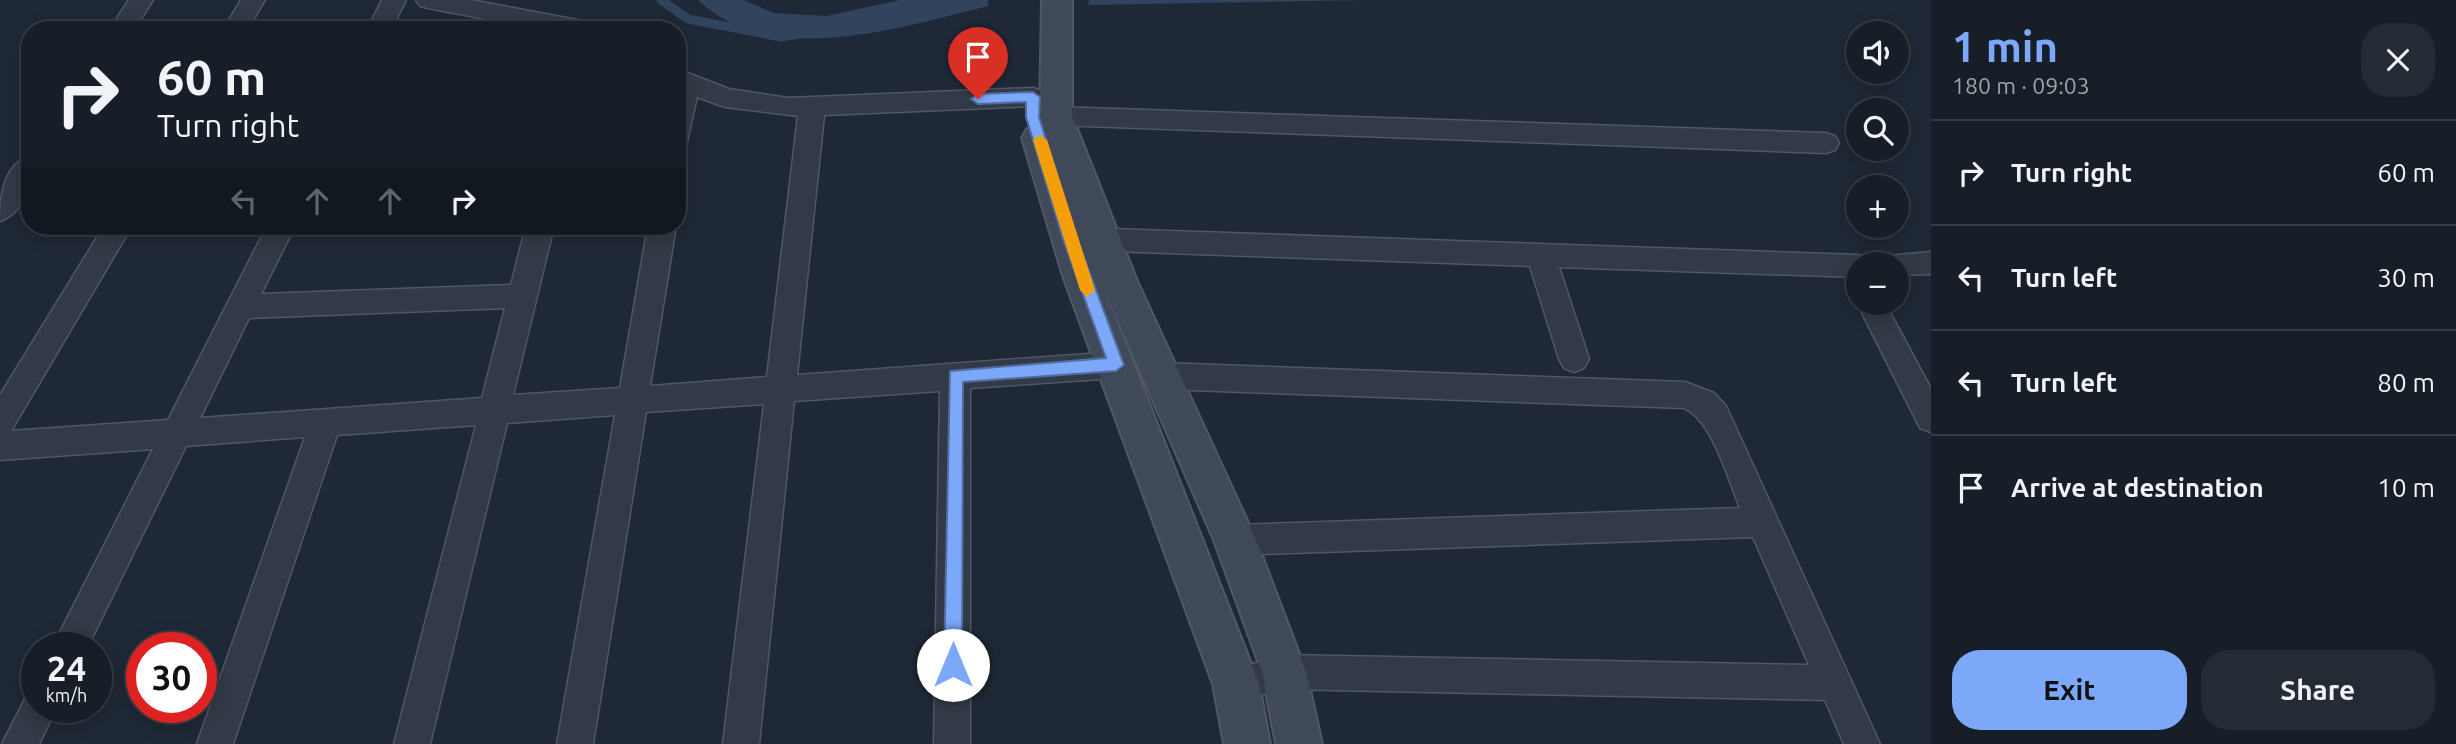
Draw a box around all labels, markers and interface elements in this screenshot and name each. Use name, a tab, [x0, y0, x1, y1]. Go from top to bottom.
map controls	[1846, 21, 1909, 315]
button: sound	[1846, 21, 1909, 84]
text: 1 min	[1952, 23, 2058, 70]
button: close	[2361, 23, 2435, 97]
pin	[948, 27, 1008, 99]
icon: arrive	[959, 38, 997, 76]
icon: right	[42, 49, 133, 140]
text: 60 m	[157, 49, 266, 104]
text: 180 m · 09:03	[1952, 73, 2090, 98]
button: search	[1846, 98, 1909, 161]
text: Turn right	[157, 107, 299, 143]
icon: right	[1952, 154, 1990, 192]
text: Turn right	[2011, 158, 2132, 187]
text: 60 m	[2377, 158, 2435, 187]
button: +	[1846, 175, 1909, 238]
icon: left	[225, 182, 263, 220]
icon: ahead	[298, 182, 336, 220]
icon: ahead	[371, 182, 409, 220]
icon: right	[444, 182, 482, 220]
button: −	[1846, 252, 1909, 315]
icon: left	[1952, 259, 1990, 297]
text: Turn left	[2011, 263, 2117, 292]
text: 30 m	[2377, 263, 2435, 292]
icon: left	[1952, 364, 1990, 402]
text: Turn left	[2011, 368, 2117, 397]
text: 80 m	[2377, 368, 2435, 397]
icon: arrive	[1952, 469, 1990, 507]
text: Arrive at destination	[2011, 473, 2264, 502]
text: 10 m	[2377, 473, 2435, 502]
position arrow	[916, 628, 990, 702]
speed limit sign: 30	[126, 632, 217, 723]
text: 24	[47, 648, 86, 688]
button: Exit	[1952, 650, 2187, 730]
button: Share	[2201, 650, 2435, 730]
text: km/h	[46, 685, 87, 705]

